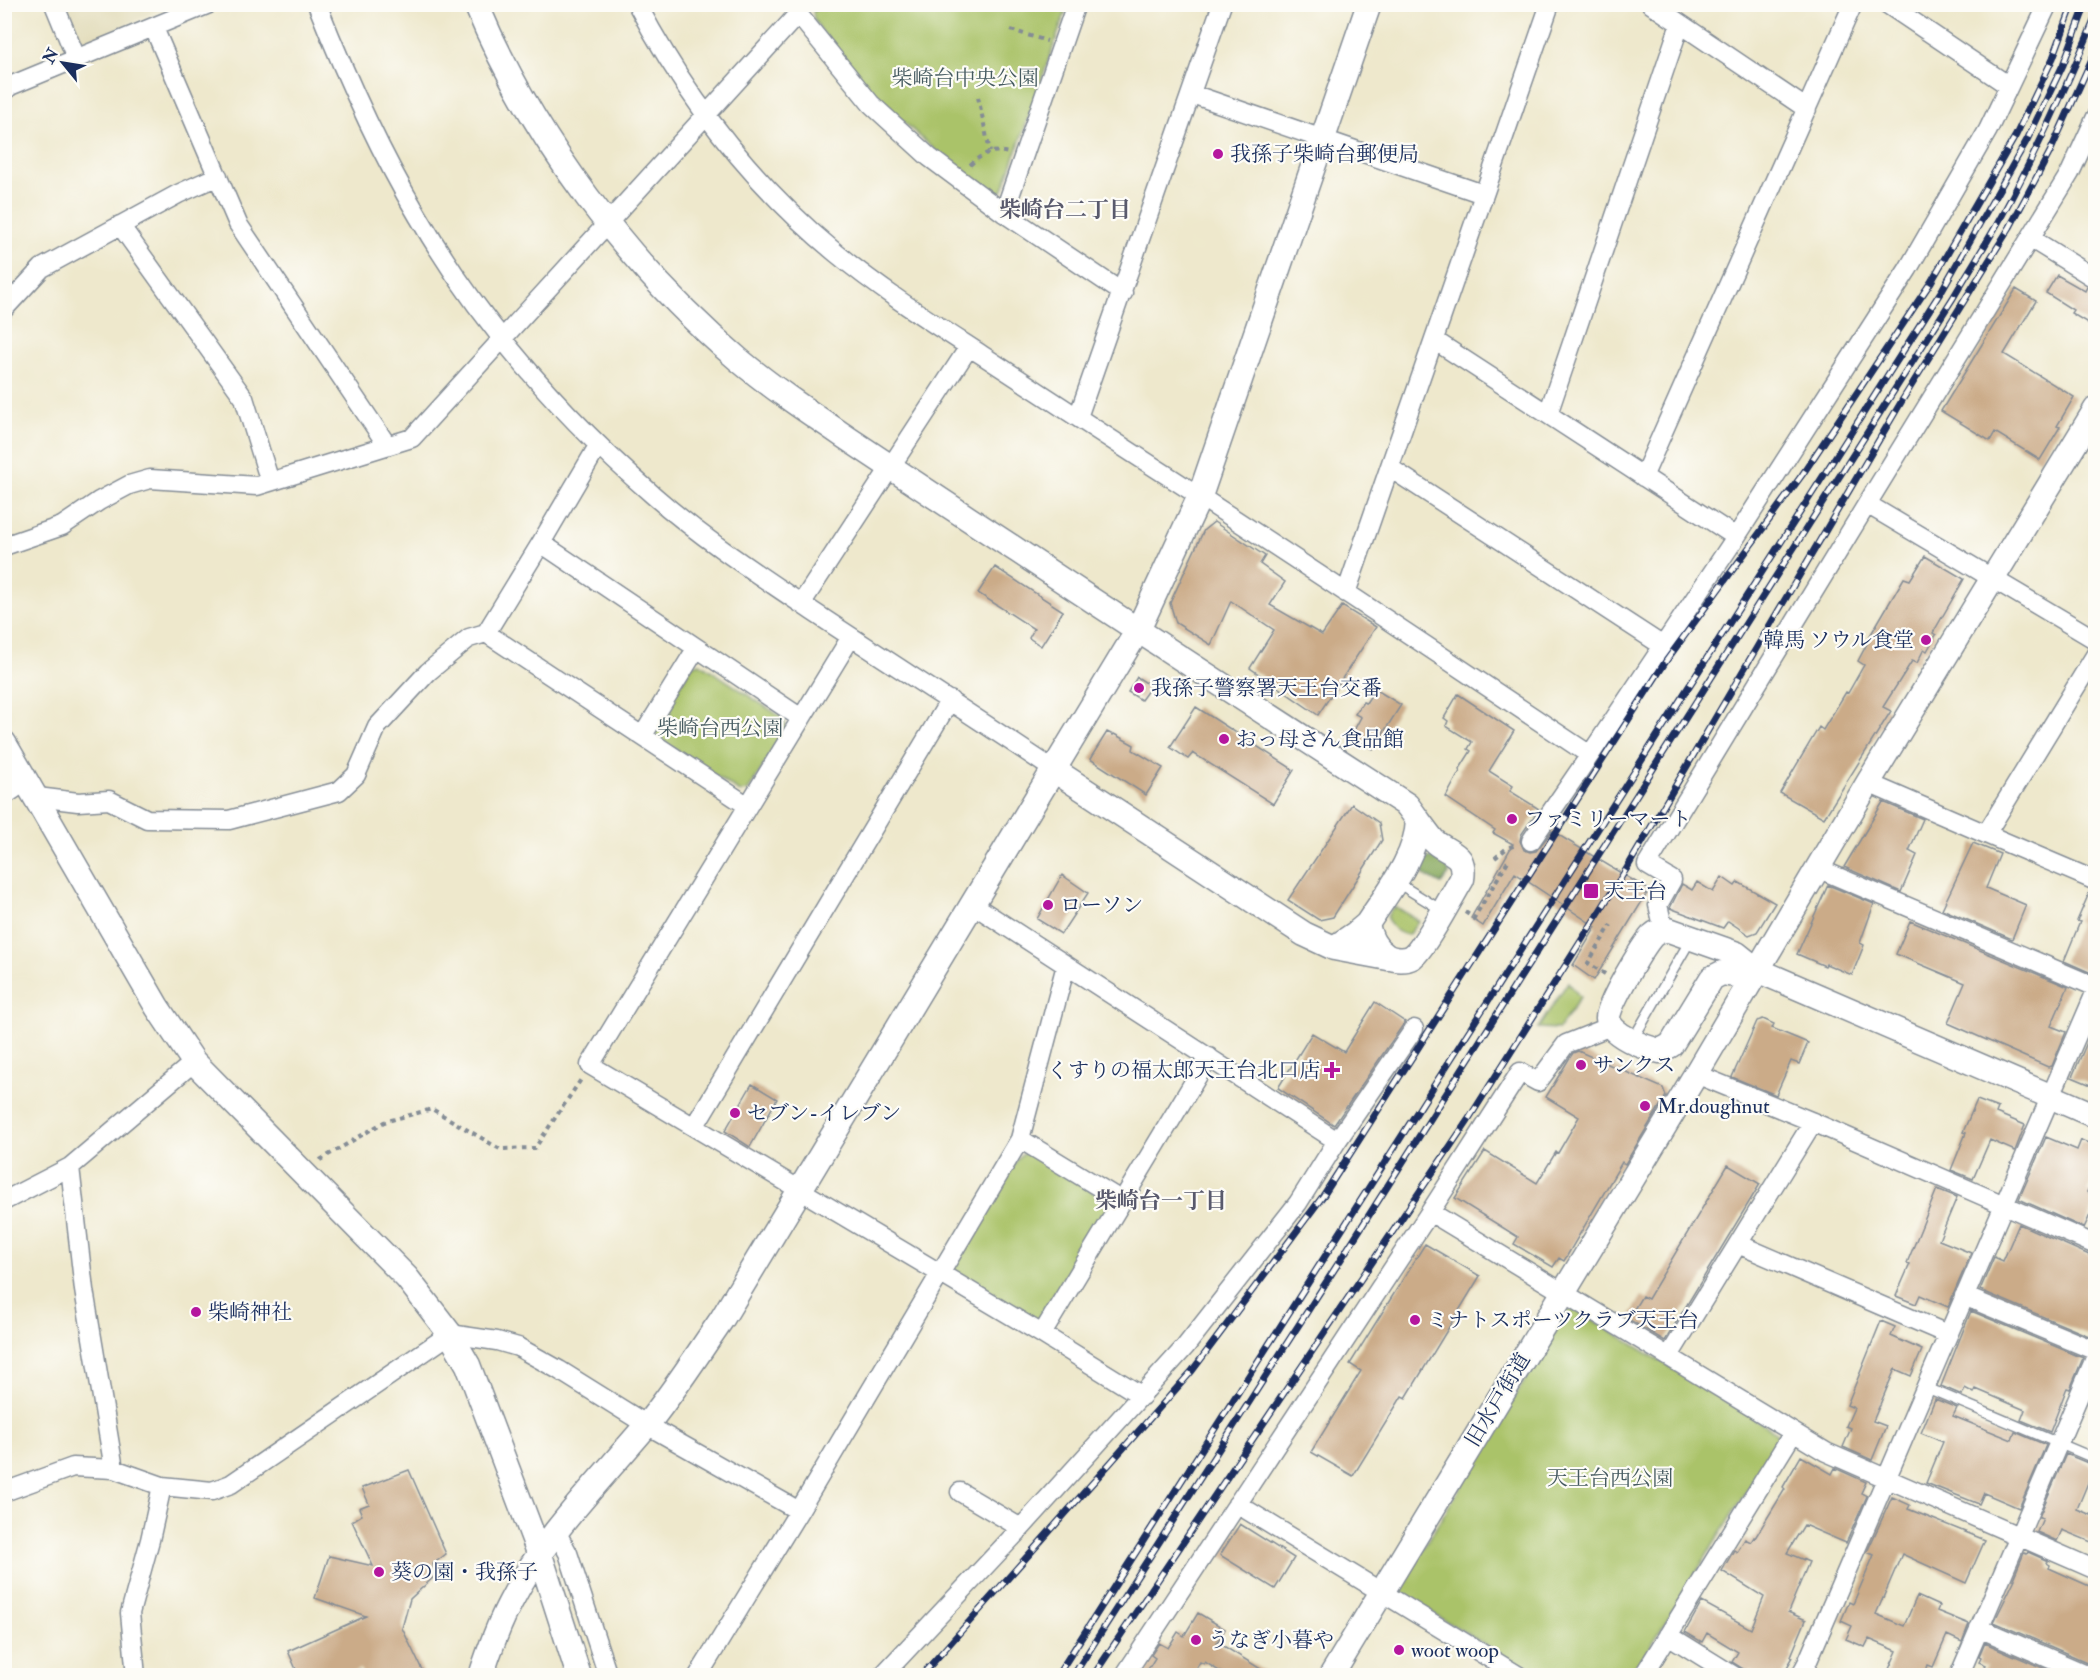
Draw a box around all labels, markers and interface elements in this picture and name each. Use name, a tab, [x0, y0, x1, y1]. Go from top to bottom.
north arrow	[33, 33, 93, 93]
text: N	[38, 44, 63, 68]
park label: 柴崎台中央公園	[892, 65, 1039, 92]
place label: 我孫子柴崎台郵便局	[1230, 141, 1419, 168]
marker: 我孫子柴崎台郵便局	[1211, 147, 1225, 161]
district label: 柴崎台二丁目	[999, 196, 1131, 224]
place label: 韓馬 ソウル食堂	[1763, 627, 1914, 654]
marker: 韓馬 ソウル食堂	[1919, 633, 1933, 647]
place label: 我孫子警察署天王台交番	[1151, 675, 1382, 702]
marker: 我孫子警察署天王台交番	[1132, 681, 1146, 695]
park label: 柴崎台西公園	[657, 715, 783, 742]
place label: おっ母さん食品館	[1236, 726, 1404, 753]
marker: おっ母さん食品館	[1217, 732, 1231, 746]
place label: ファミリーマート	[1524, 806, 1692, 833]
marker: ファミリーマート	[1505, 812, 1519, 826]
place label: 天王台	[1604, 878, 1667, 905]
marker: 天王台	[1582, 882, 1600, 900]
place label: ローソン	[1060, 892, 1143, 919]
marker: ローソン	[1041, 898, 1055, 912]
place label: サンクス	[1593, 1052, 1675, 1079]
place label: くすりの福太郎天王台北口店	[1047, 1057, 1320, 1084]
marker: サンクス	[1574, 1058, 1588, 1072]
marker: くすりの福太郎天王台北口店	[1325, 1063, 1339, 1077]
place label: Mr.doughnut	[1657, 1093, 1770, 1120]
marker: Mr.doughnut	[1638, 1099, 1652, 1113]
place label: セブン-イレブン	[747, 1100, 901, 1127]
marker: セブン-イレブン	[728, 1106, 742, 1120]
district label: 柴崎台一丁目	[1095, 1187, 1227, 1215]
place label: 柴崎神社	[208, 1299, 292, 1326]
marker: 柴崎神社	[189, 1305, 203, 1319]
place label: ミナトスポーツクラブ天王台	[1427, 1307, 1699, 1334]
marker: ミナトスポーツクラブ天王台	[1408, 1313, 1422, 1327]
street label: 旧水戸街道	[1459, 1348, 1537, 1452]
park label: 天王台西公園	[1547, 1465, 1673, 1492]
place label: 葵の園・我孫子	[391, 1559, 538, 1586]
marker: 葵の園・我孫子	[372, 1565, 386, 1579]
place label: うなぎ小暮や	[1208, 1627, 1334, 1654]
marker: うなぎ小暮や	[1189, 1633, 1203, 1647]
place label: woot woop	[1411, 1637, 1499, 1664]
marker: woot woop	[1392, 1643, 1406, 1657]

